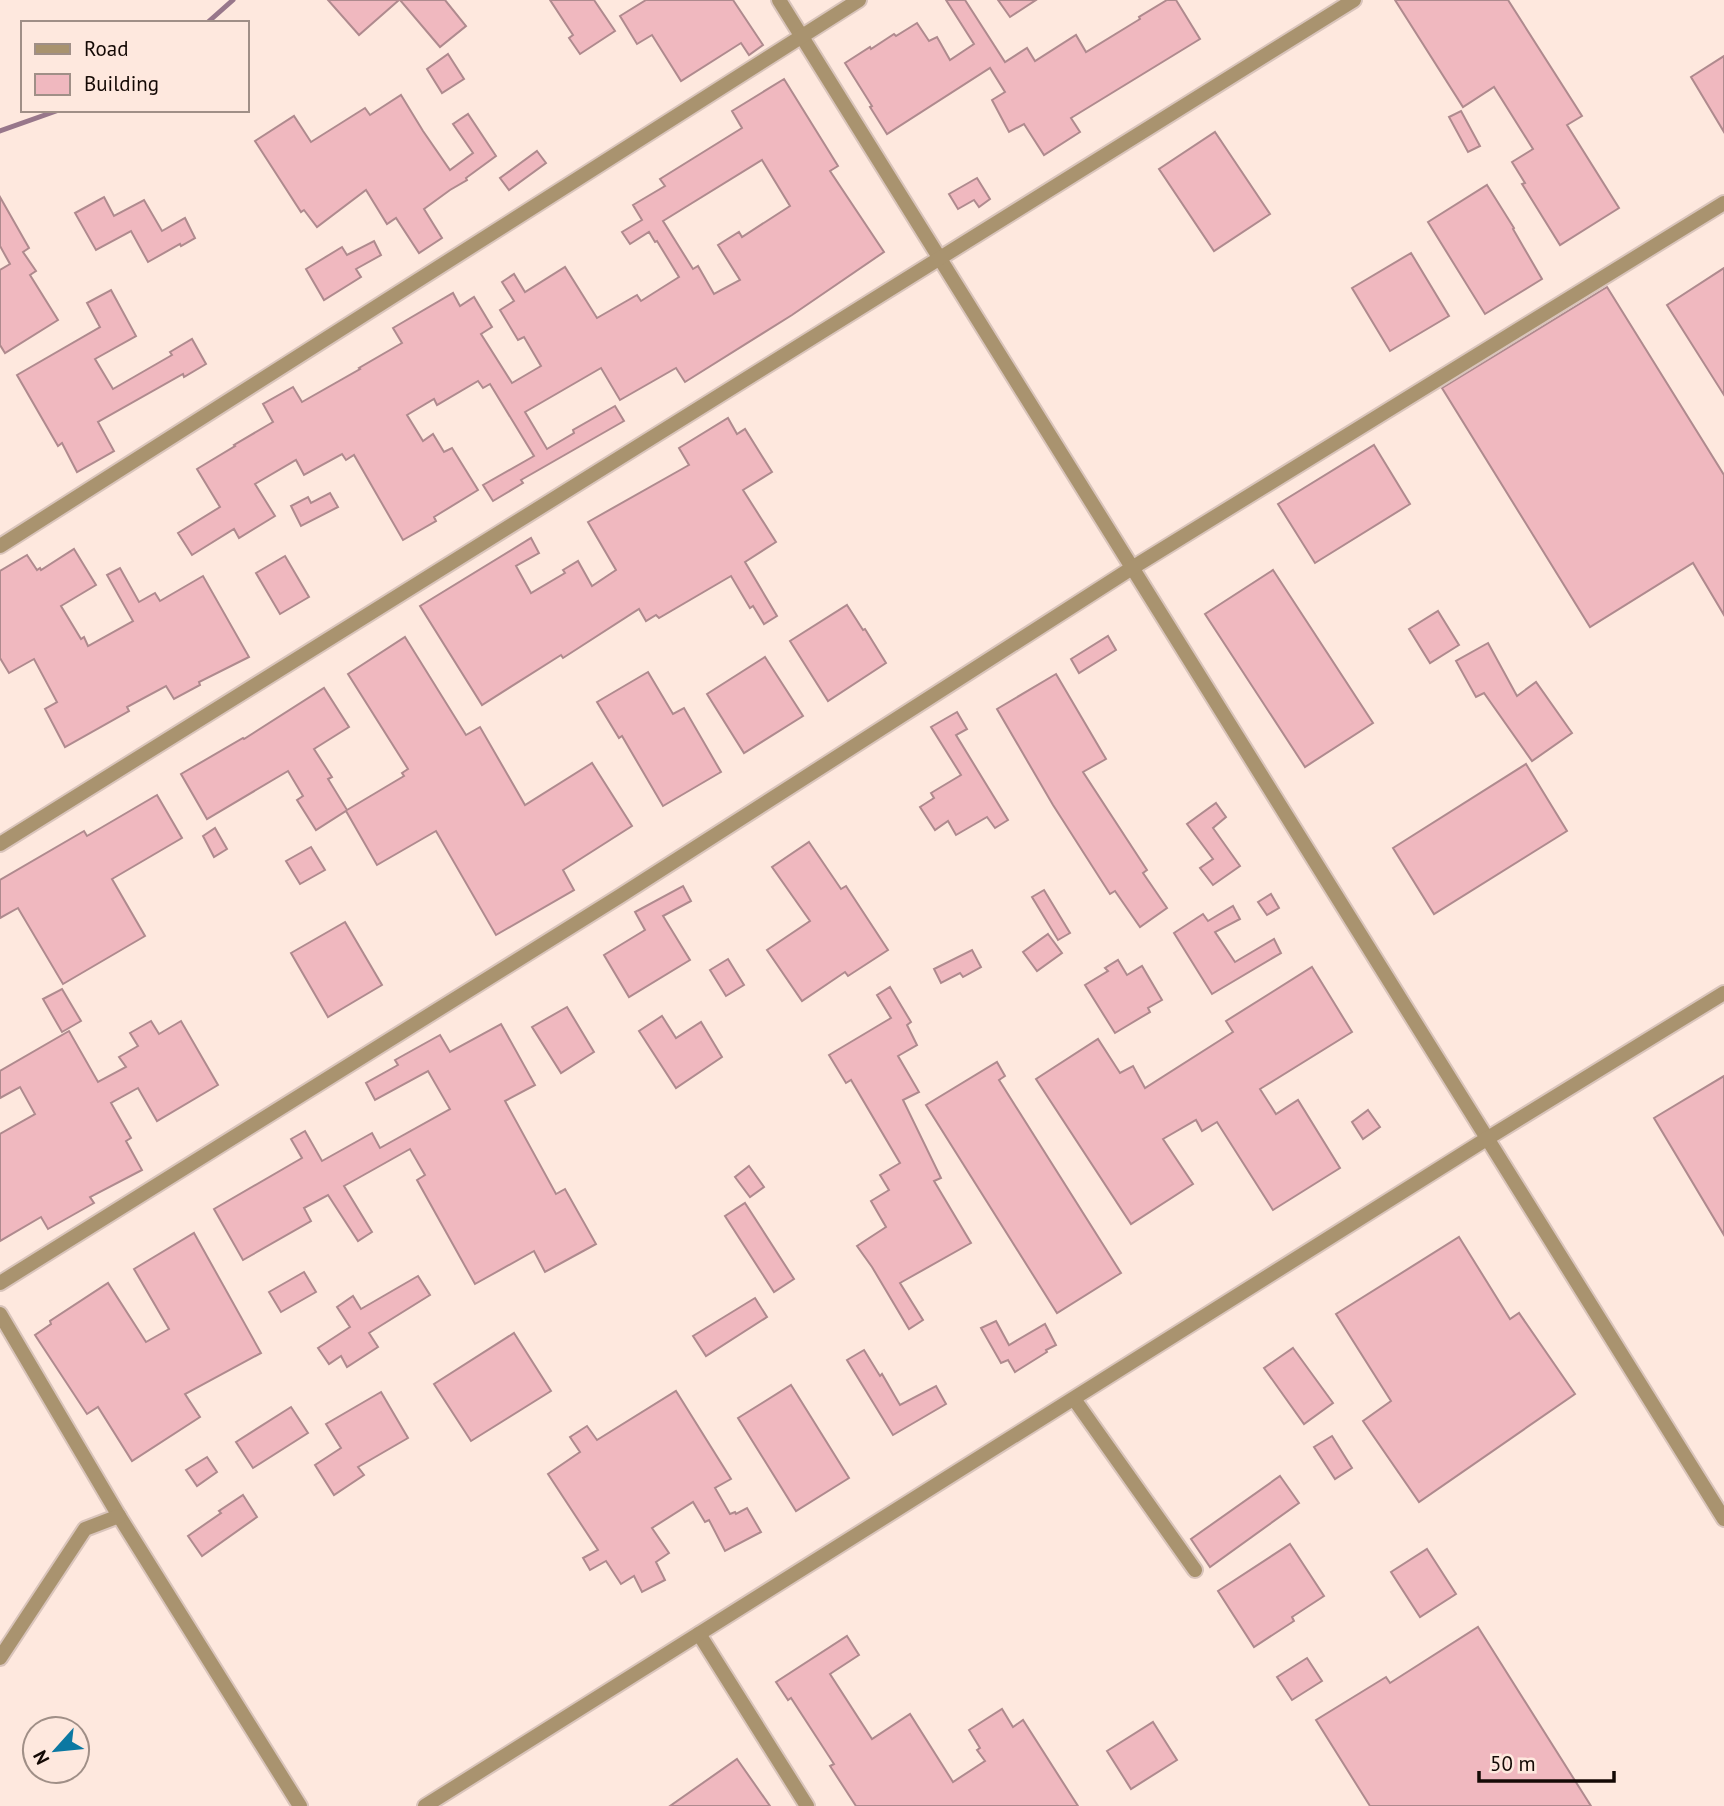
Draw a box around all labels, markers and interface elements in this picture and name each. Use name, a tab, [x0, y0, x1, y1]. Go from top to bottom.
legend	[21, 21, 248, 112]
text: Road	[84, 35, 128, 62]
text: Building	[84, 70, 159, 97]
north arrow	[21, 1715, 91, 1785]
scale bar	[1479, 1740, 1614, 1784]
text: N	[27, 1747, 54, 1769]
text: 50 m	[1490, 1750, 1536, 1777]

